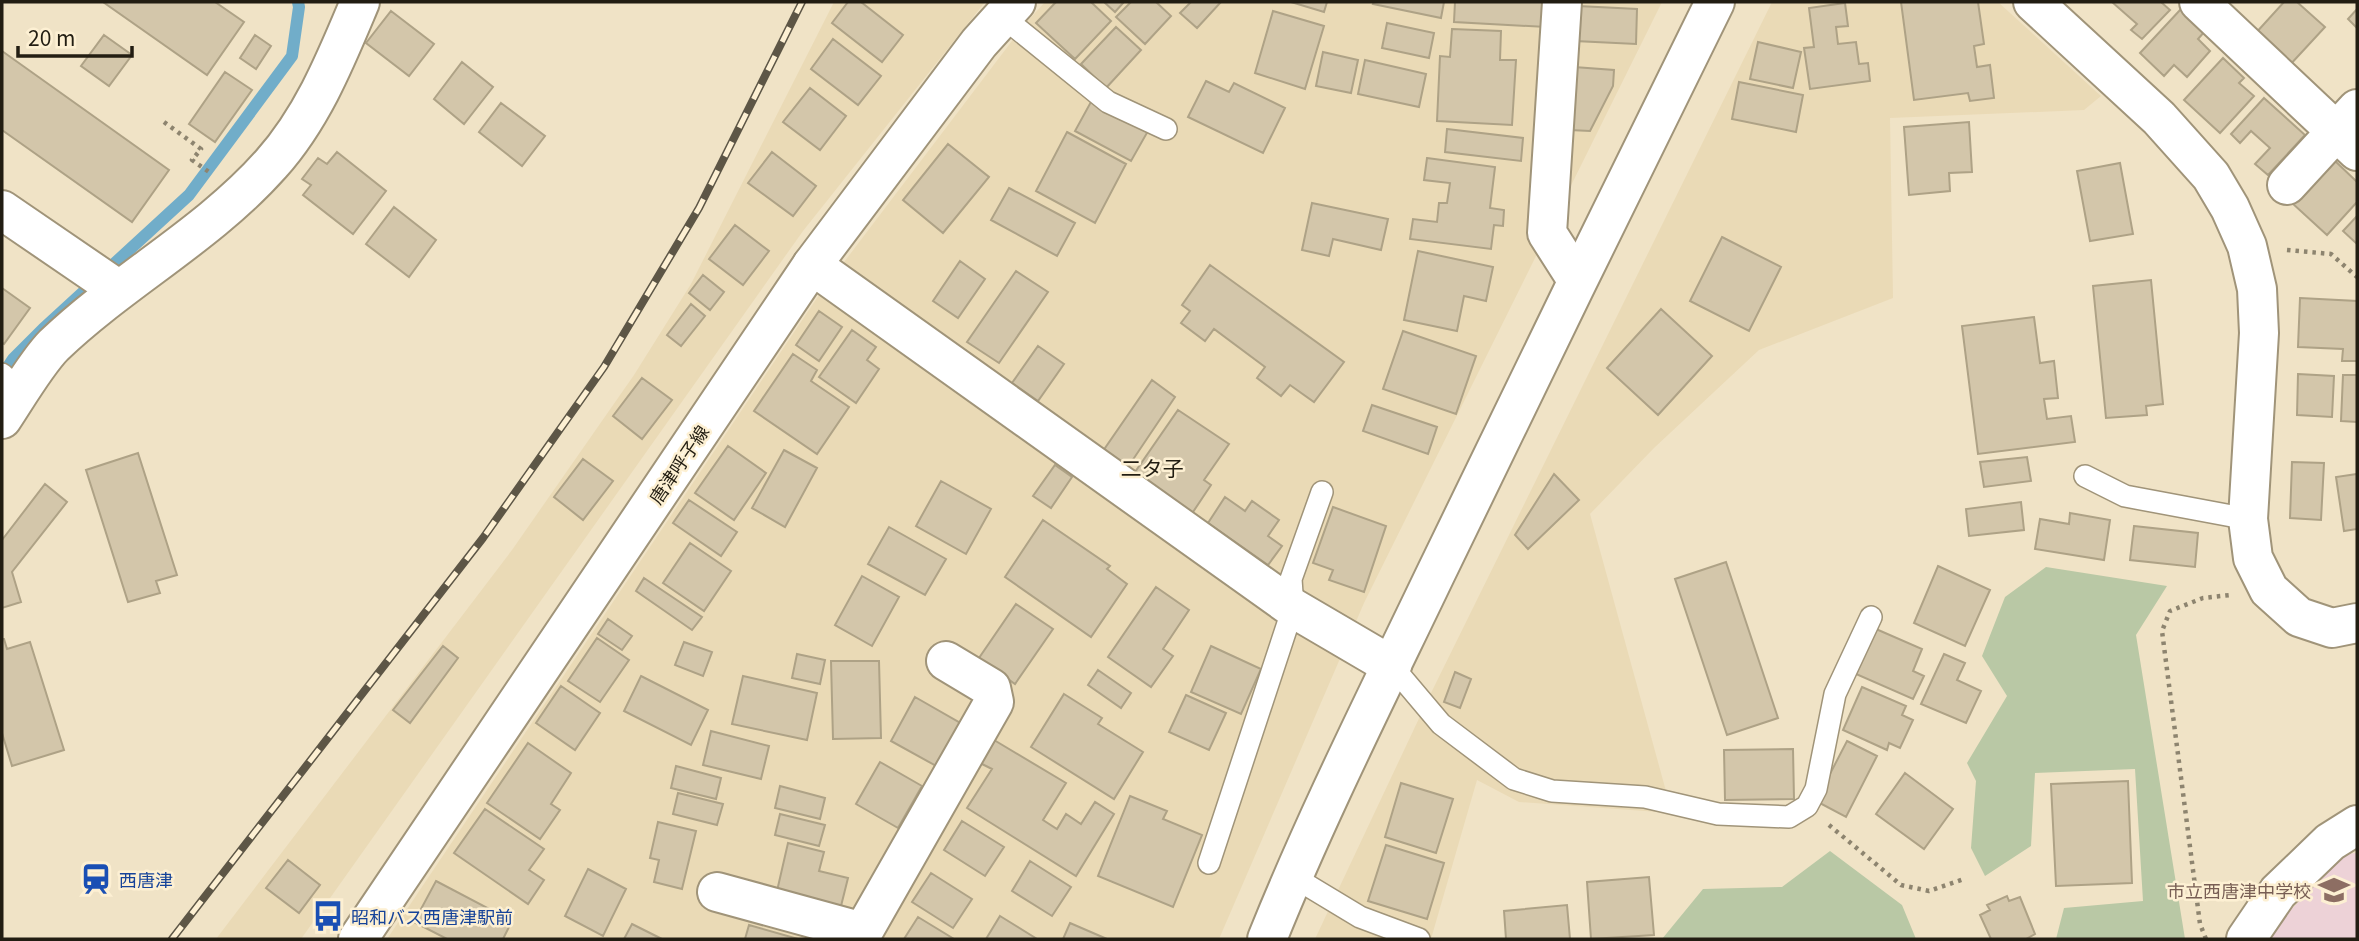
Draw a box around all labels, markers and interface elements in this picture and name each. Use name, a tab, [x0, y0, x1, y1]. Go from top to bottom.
scale bar	[18, 14, 131, 58]
text: 20 m	[28, 22, 75, 52]
street label: 唐津呼子線	[642, 419, 714, 509]
district label: 二タ子	[1121, 452, 1184, 482]
station icon: 西唐津	[79, 862, 113, 896]
place label: 西唐津	[119, 866, 173, 892]
school or university icon: 市立西唐津中学校	[2317, 873, 2351, 907]
place label: 市立西唐津中学校	[2167, 877, 2311, 903]
bus stop icon: 昭和バス西唐津駅前	[311, 899, 345, 933]
place label: 昭和バス西唐津駅前	[351, 903, 513, 929]

